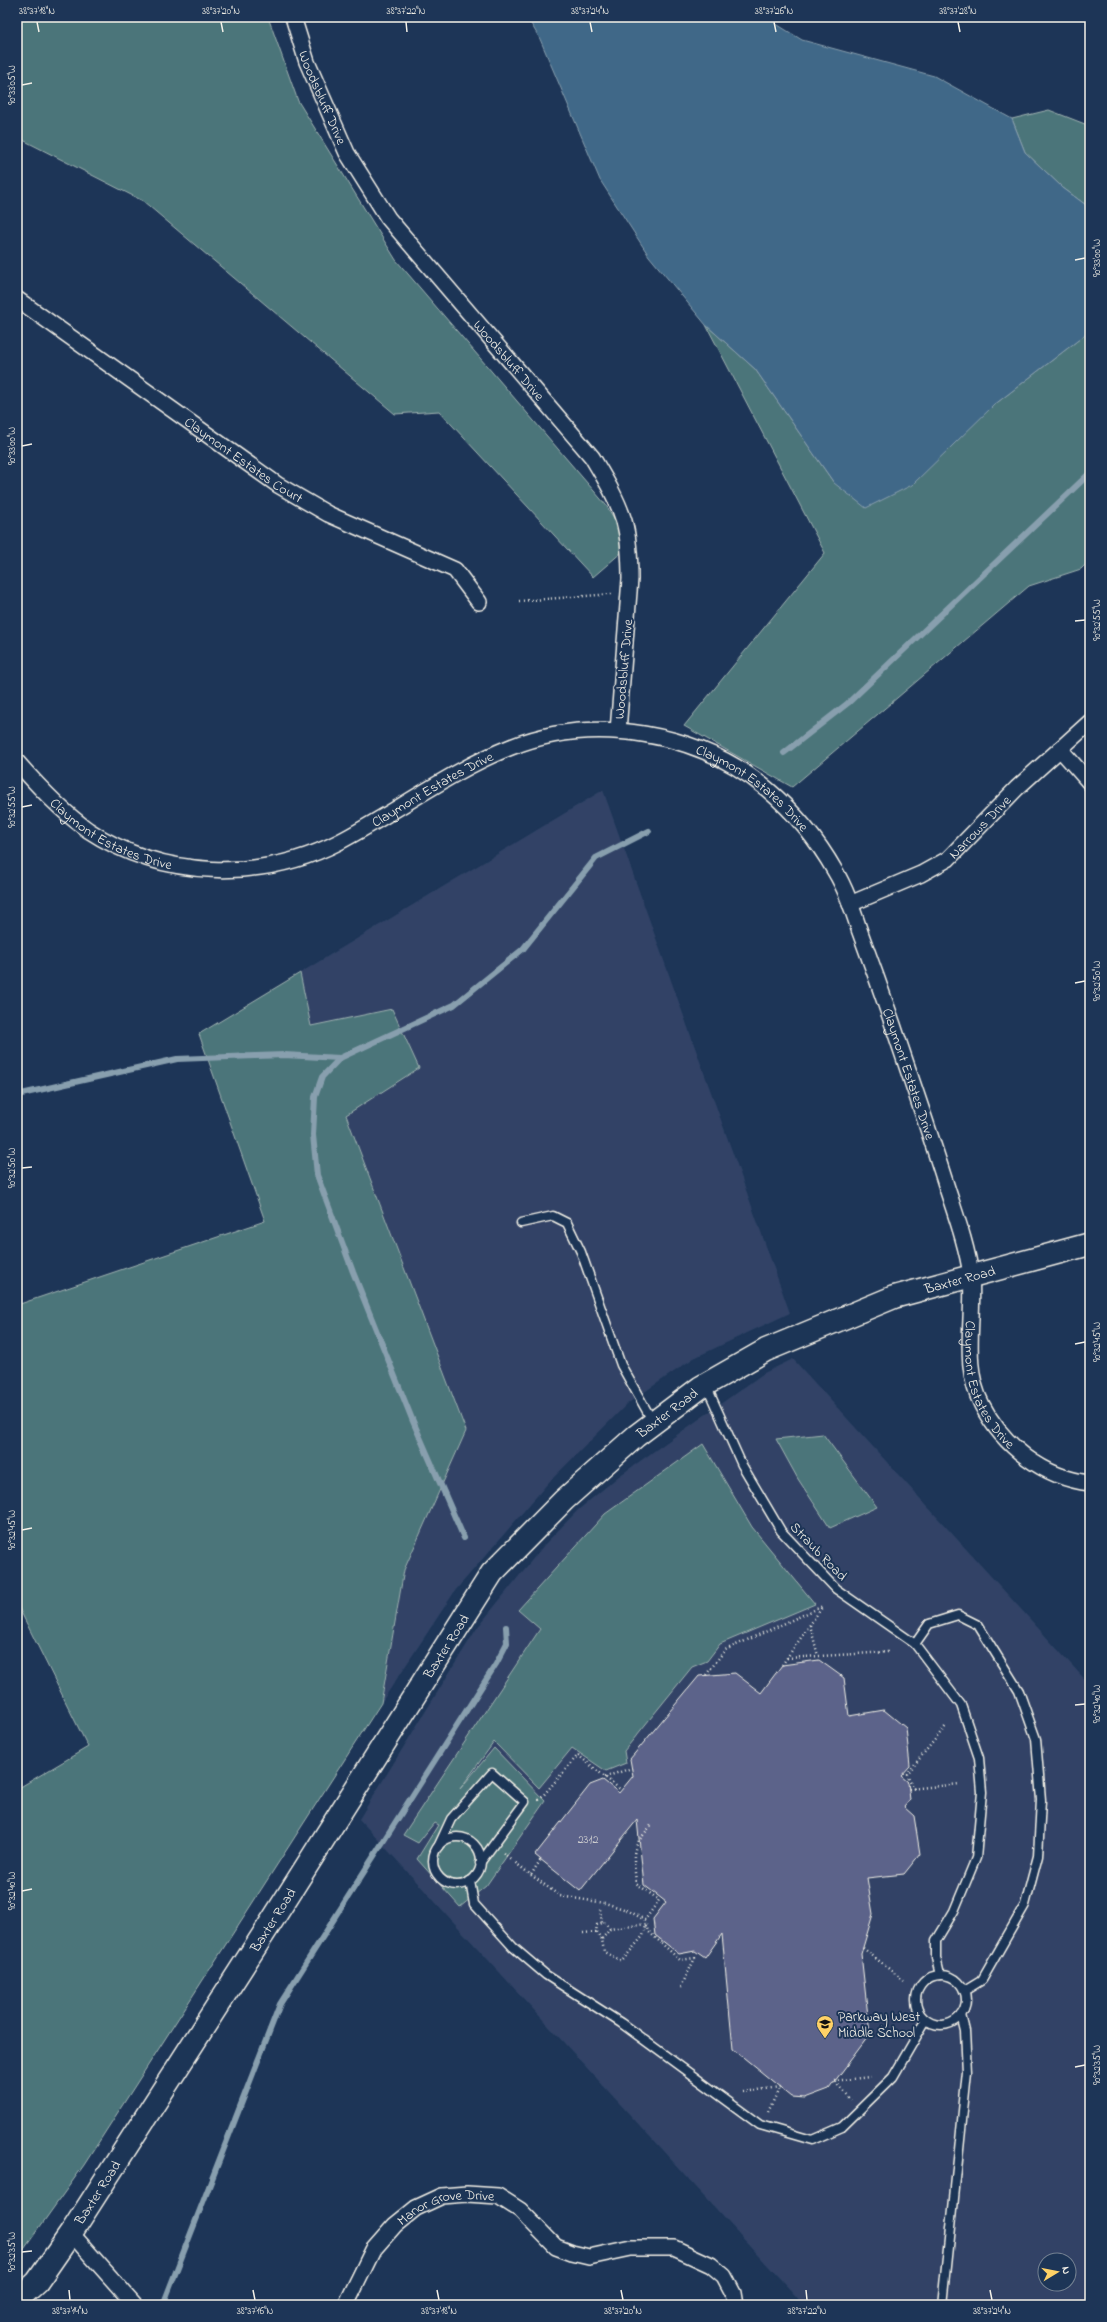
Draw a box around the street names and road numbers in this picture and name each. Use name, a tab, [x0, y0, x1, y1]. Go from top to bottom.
street label: Woodsbluff Drive	[292, 48, 351, 149]
street label: Woodsbluff Drive	[467, 316, 549, 407]
street label: Claymont Estates Court	[179, 412, 307, 509]
street label: Woodsbluff Drive	[610, 617, 639, 720]
street label: Claymont Estates Drive	[692, 740, 813, 837]
street label: Claymont Estates Drive	[368, 747, 498, 833]
street label: Narrows Drive	[944, 790, 1017, 864]
street label: Claymont Estates Drive	[44, 794, 174, 876]
street label: Claymont Estates Drive	[876, 1006, 940, 1143]
street label: Baxter Road	[921, 1261, 998, 1301]
street label: Claymont Estates Drive	[957, 1320, 1020, 1455]
street label: Baxter Road	[632, 1384, 703, 1445]
street label: Straub Road	[784, 1518, 852, 1586]
street label: Baxter Road	[418, 1610, 475, 1684]
street label: Baxter Road	[245, 1884, 302, 1958]
street label: Baxter Road	[69, 2157, 127, 2230]
street label: Manor Grove Drive	[393, 2185, 496, 2231]

